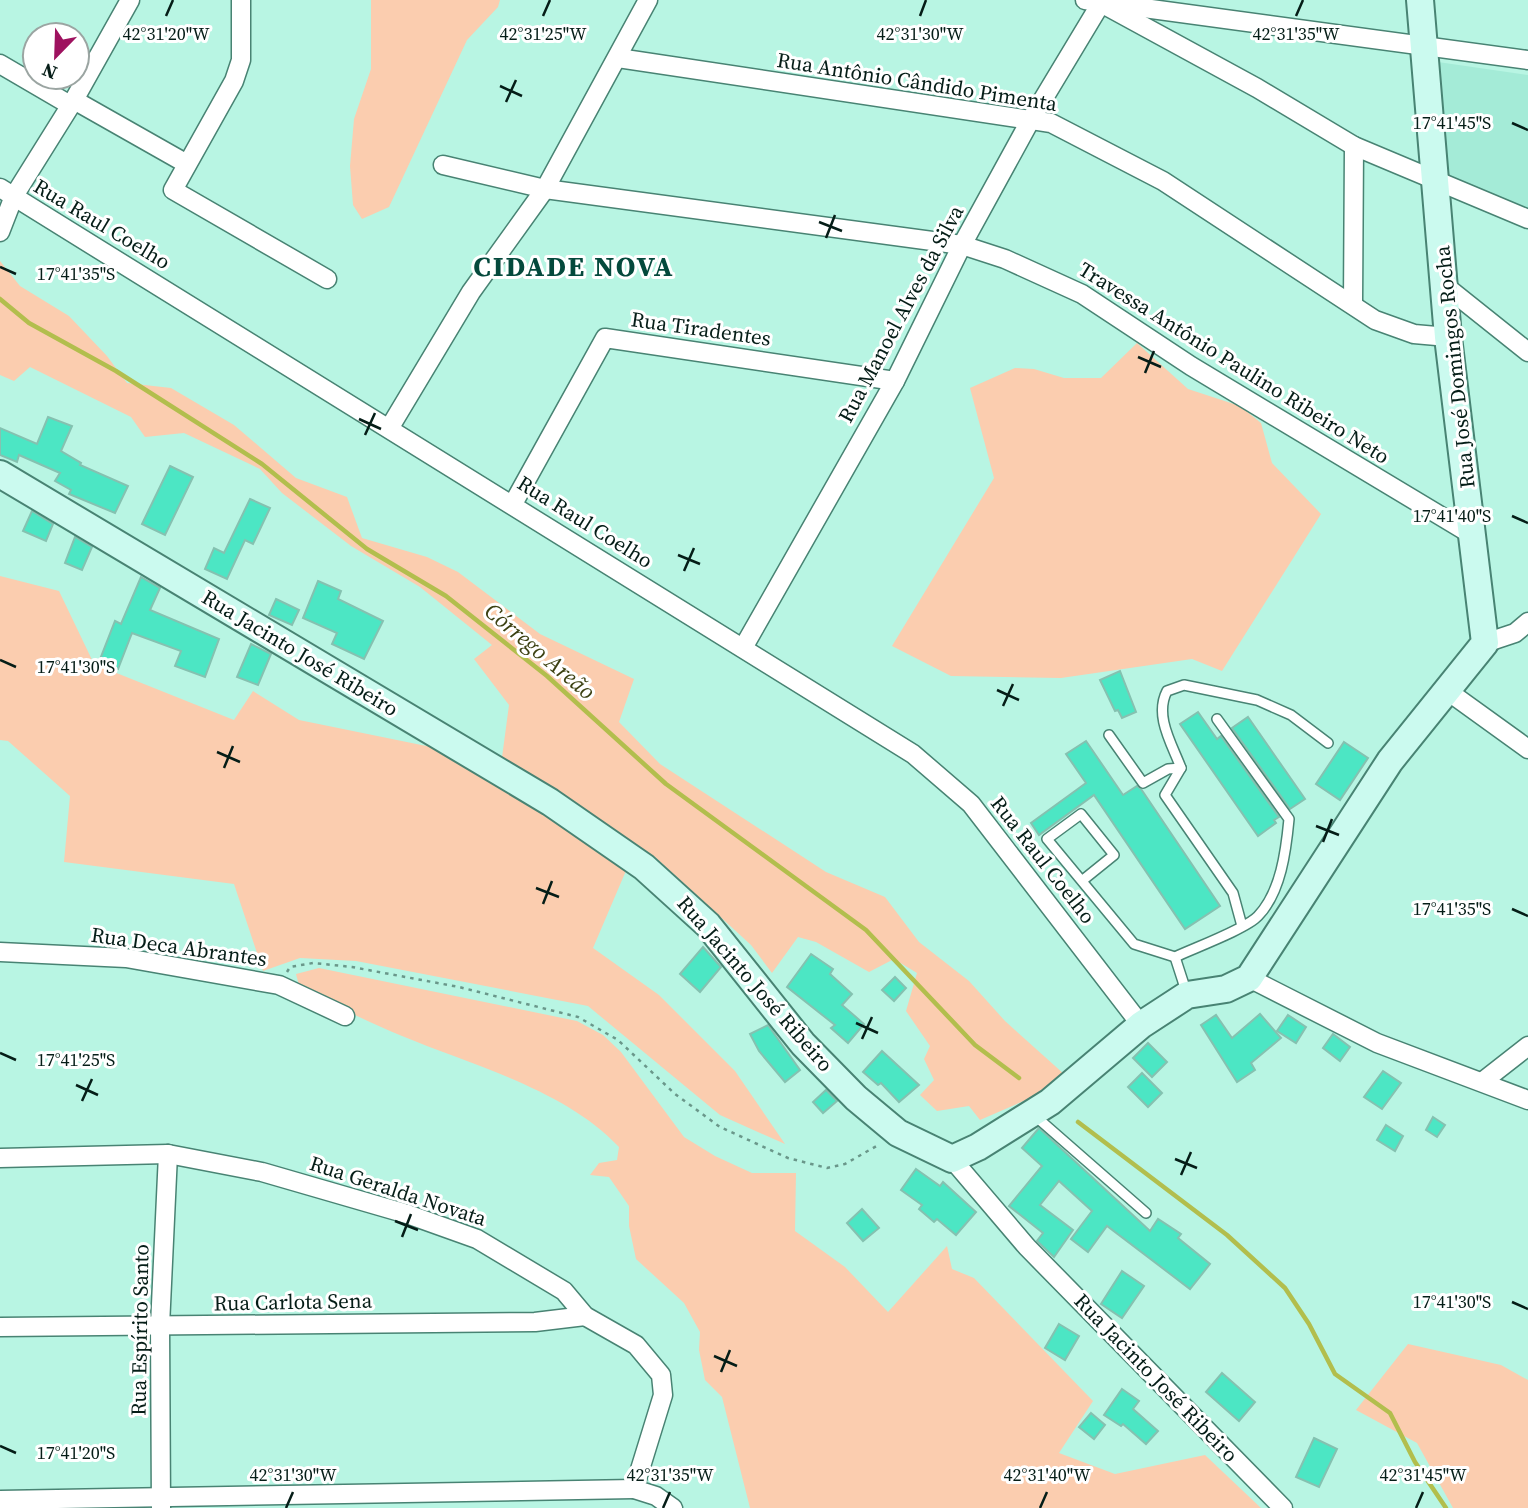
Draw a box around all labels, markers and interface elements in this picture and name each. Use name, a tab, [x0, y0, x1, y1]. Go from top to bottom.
north arrow	[21, 21, 91, 91]
text: 42°31'20"W	[123, 21, 210, 46]
text: 42°31'25"W	[500, 21, 587, 46]
text: 42°31'30"W	[877, 21, 964, 46]
text: 42°31'35"W	[1253, 21, 1340, 46]
street label: Rua Antônio Cândido Pimenta	[775, 45, 1060, 118]
text: N	[38, 57, 61, 86]
text: 17°41'45"S	[1413, 110, 1491, 135]
street label: Rua Raul Coelho	[28, 171, 176, 276]
street label: Rua Manoel Alves da Silva	[831, 200, 970, 428]
street label: Rua José Domingos Rocha	[1427, 244, 1482, 490]
district label: CIDADE NOVA	[473, 247, 675, 285]
street label: Travessa Antônio Paulino Ribeiro Neto	[1073, 255, 1395, 471]
text: 17°41'35"S	[37, 261, 115, 286]
street label: Rua Tiradentes	[629, 304, 773, 353]
street label: Rua Raul Coelho	[512, 468, 659, 575]
text: 17°41'40"S	[1413, 503, 1491, 528]
street label: Rua Jacinto José Ribeiro	[197, 582, 404, 723]
water label: Córrego Areão	[478, 595, 602, 707]
text: 17°41'30"S	[37, 654, 115, 679]
street label: Rua Raul Coelho	[984, 790, 1102, 930]
street label: Rua Jacinto José Ribeiro	[671, 889, 840, 1078]
text: 17°41'35"S	[1413, 896, 1491, 921]
street label: Rua Deca Abrantes	[89, 920, 269, 973]
text: 17°41'25"S	[37, 1047, 115, 1072]
street label: Rua Geralda Novata	[306, 1148, 491, 1233]
street label: Rua Espírito Santo	[124, 1244, 155, 1416]
street label: Rua Carlota Sena	[213, 1286, 373, 1317]
street label: Rua Jacinto José Ribeiro	[1068, 1287, 1245, 1468]
text: 17°41'30"S	[1413, 1289, 1491, 1314]
text: 17°41'20"S	[37, 1440, 115, 1465]
text: 42°31'30"W	[250, 1462, 337, 1487]
text: 42°31'35"W	[627, 1462, 714, 1487]
text: 42°31'40"W	[1004, 1462, 1091, 1487]
text: 42°31'45"W	[1380, 1462, 1467, 1487]

